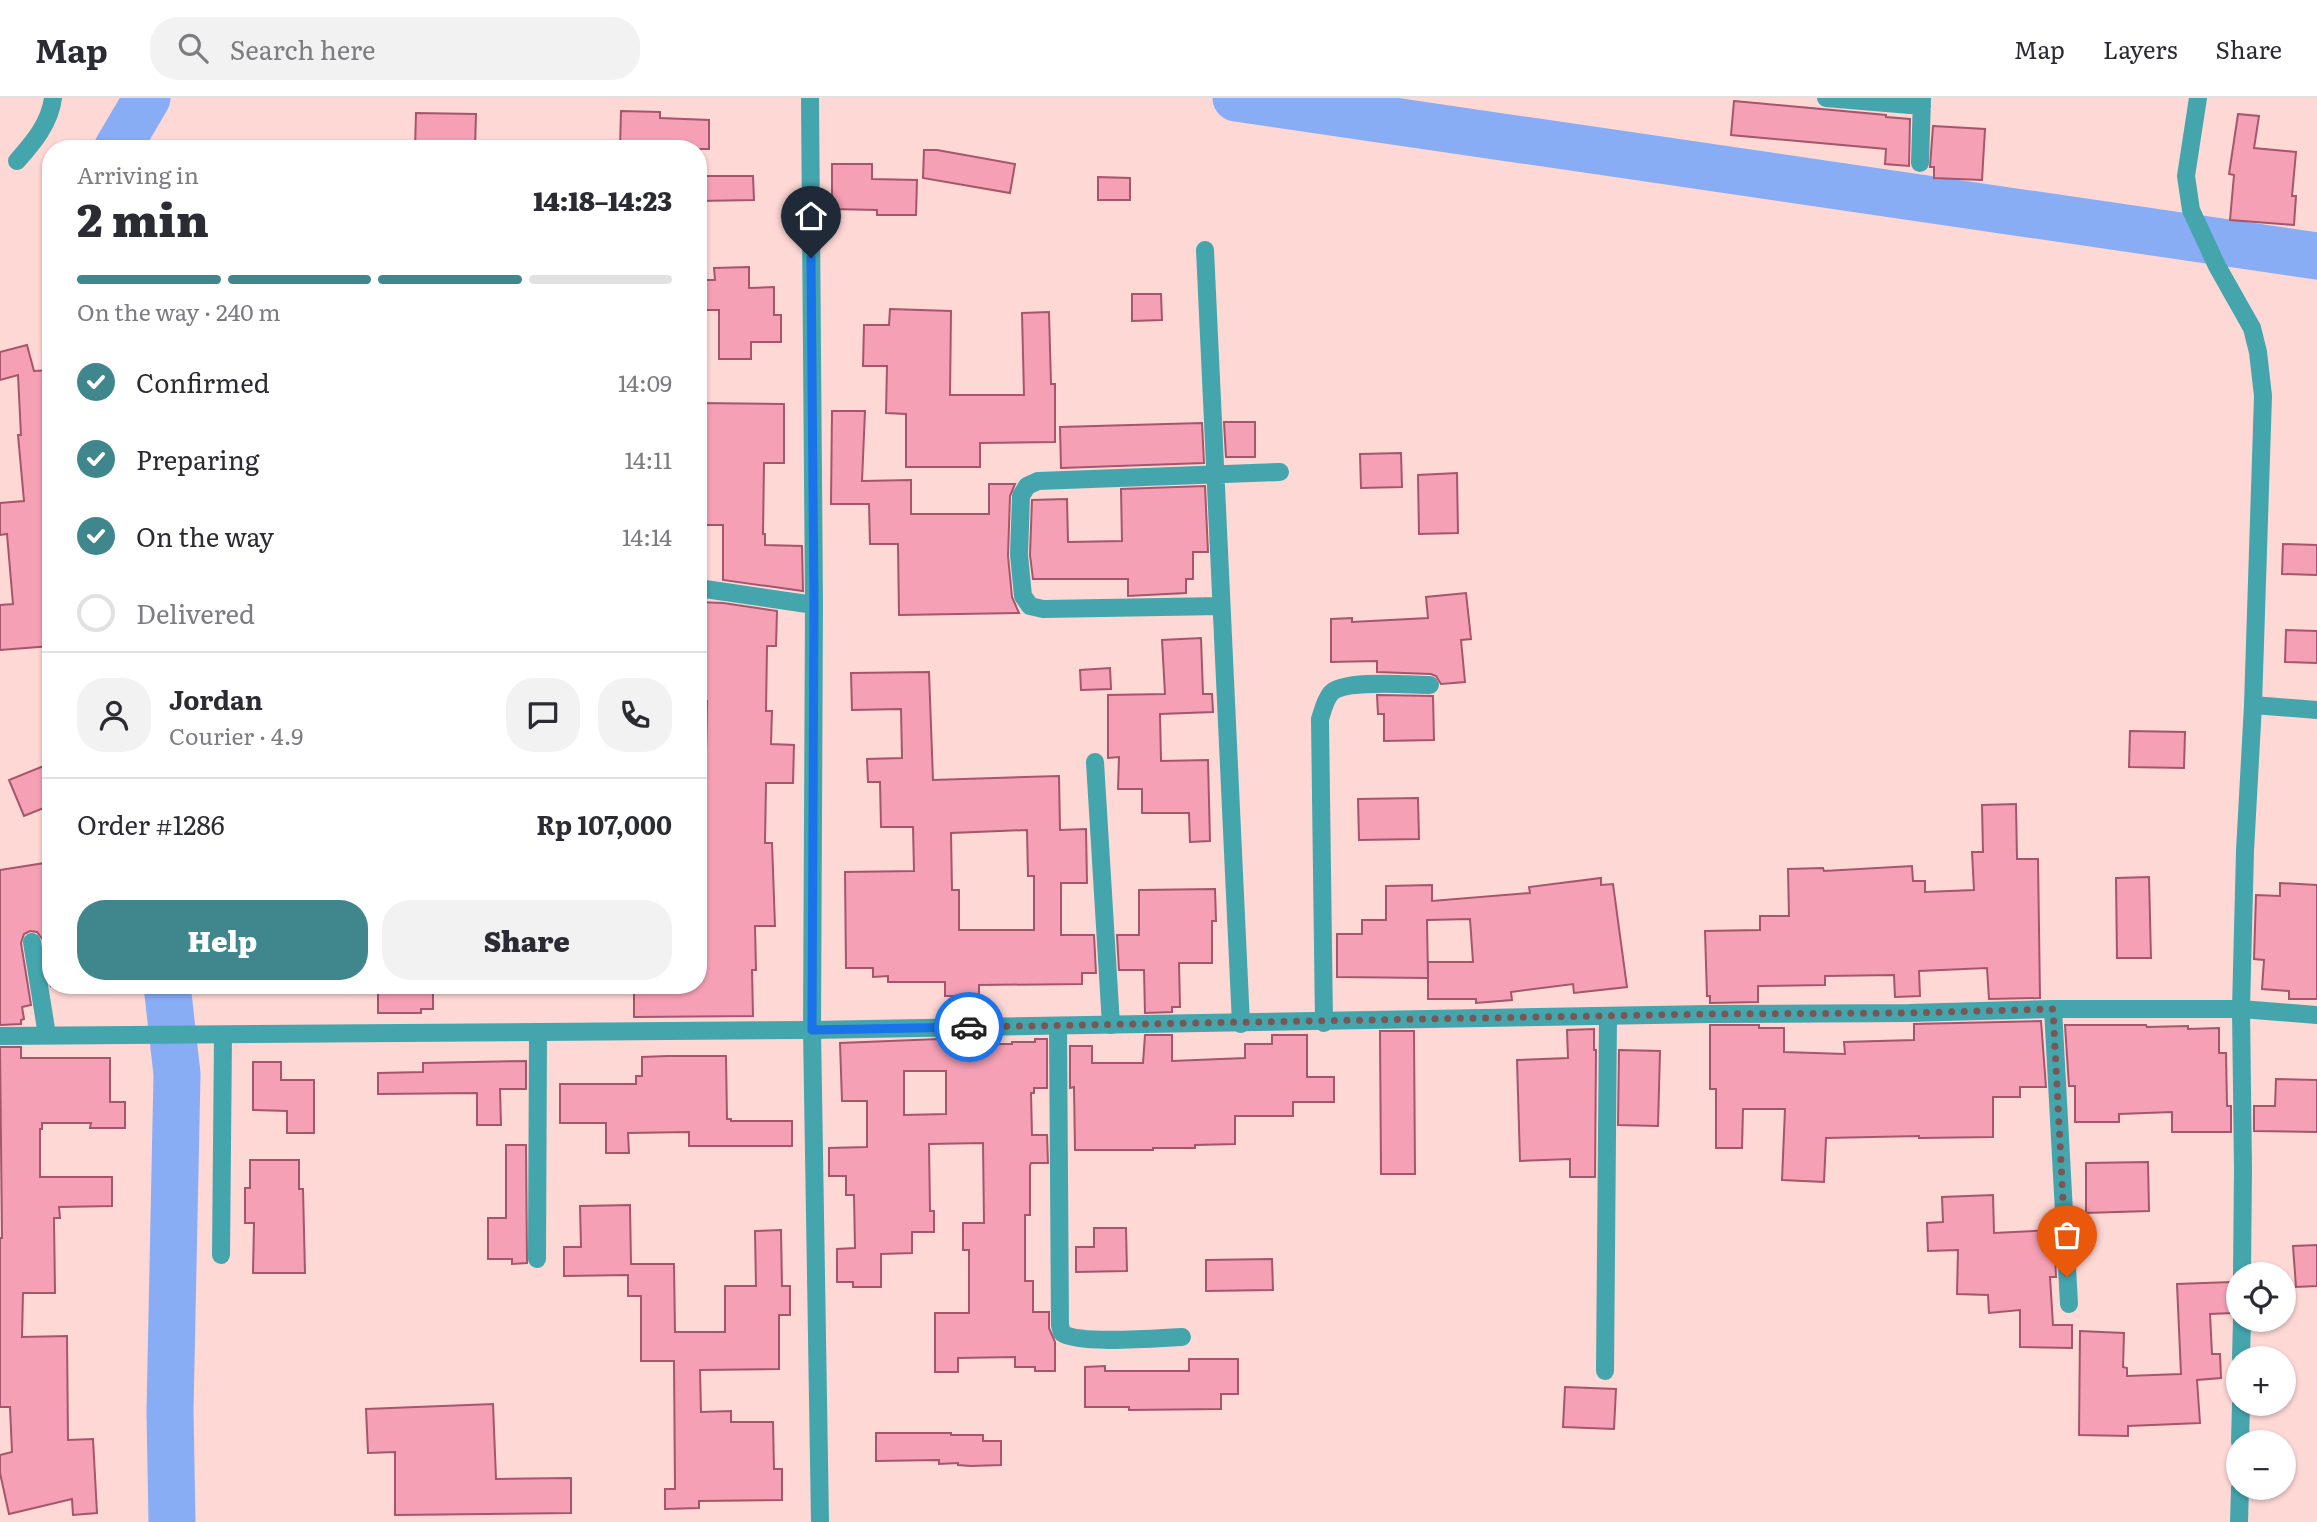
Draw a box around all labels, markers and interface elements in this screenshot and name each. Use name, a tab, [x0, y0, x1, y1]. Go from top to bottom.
search box	[150, 17, 640, 80]
text: Map	[35, 24, 108, 73]
icon: search	[174, 29, 212, 67]
text: Search here	[230, 29, 376, 68]
text: Map	[2014, 31, 2065, 66]
text: Layers	[2103, 31, 2177, 66]
text: Share	[2215, 31, 2282, 66]
text: Arriving in	[77, 157, 199, 191]
text: 14:18–14:23	[533, 180, 672, 219]
text: 2 min	[77, 183, 209, 251]
pin	[781, 186, 841, 258]
icon: home	[792, 197, 830, 235]
text: On the way · 240 m	[77, 294, 281, 328]
text: Confirmed	[136, 362, 270, 401]
icon: check	[77, 363, 115, 401]
text: 14:09	[618, 365, 672, 399]
text: Preparing	[136, 439, 259, 478]
icon: check	[77, 440, 115, 478]
text: 14:11	[625, 442, 672, 476]
text: On the way	[136, 516, 274, 555]
icon: check	[77, 517, 115, 555]
text: 14:14	[622, 519, 672, 553]
text: Delivered	[136, 593, 255, 632]
button: person	[77, 678, 151, 752]
button: chat	[506, 678, 580, 752]
button: phone	[598, 678, 672, 752]
text: Jordan	[169, 679, 263, 718]
text: Courier · 4.9	[169, 718, 303, 752]
text: Order #1286	[77, 804, 225, 843]
text: Rp 107,000	[536, 804, 672, 843]
button: Help	[77, 900, 368, 980]
button: Share	[382, 900, 672, 980]
courier	[934, 992, 1004, 1062]
icon: car	[950, 1008, 988, 1046]
pin	[2037, 1205, 2097, 1277]
icon: bag	[2048, 1216, 2086, 1254]
map controls	[2226, 1262, 2296, 1500]
button: locate	[2226, 1262, 2296, 1332]
button: +	[2226, 1346, 2296, 1416]
button: −	[2226, 1430, 2296, 1500]

